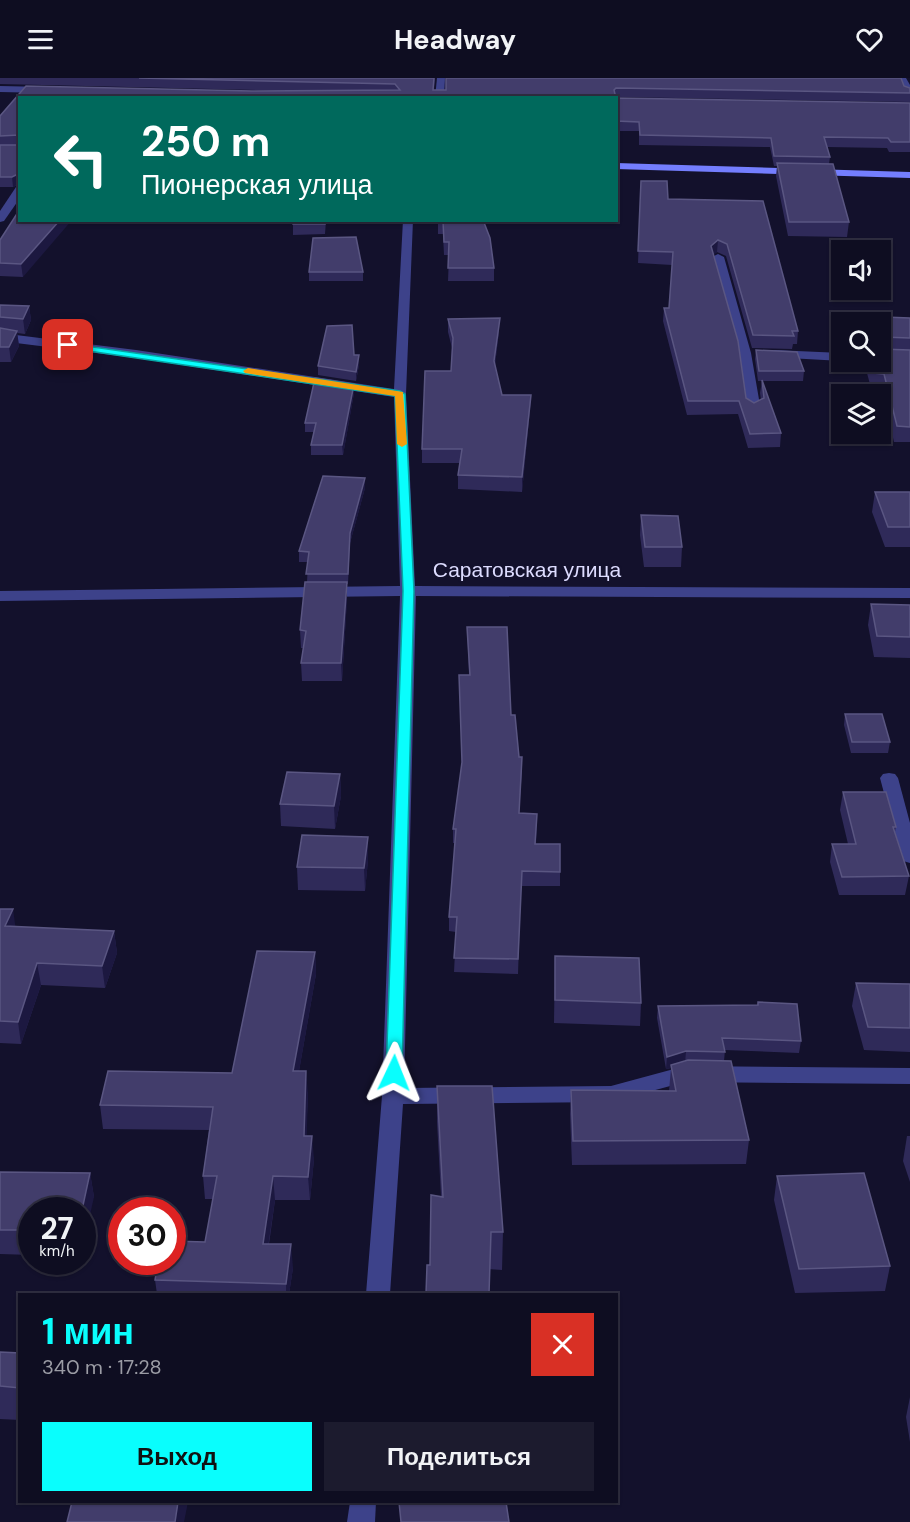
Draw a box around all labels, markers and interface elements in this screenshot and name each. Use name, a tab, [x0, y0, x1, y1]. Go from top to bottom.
text: Headway	[394, 22, 516, 57]
icon: menu	[24, 23, 57, 56]
icon: heart	[853, 23, 886, 56]
text: 250 m	[141, 114, 270, 169]
icon: left	[42, 120, 120, 198]
text: Пионерская улица	[141, 167, 372, 202]
map controls	[831, 240, 891, 444]
button: sound	[831, 240, 891, 300]
button: search	[831, 312, 891, 372]
pin	[42, 319, 93, 370]
icon: arrive	[51, 328, 84, 361]
button: layers	[831, 384, 891, 444]
street label: Саратовская улица	[433, 556, 622, 584]
position arrow	[362, 1041, 426, 1105]
speed limit sign: 30	[108, 1197, 186, 1275]
text: 27	[40, 1209, 74, 1248]
text: km/h	[39, 1241, 75, 1261]
text: 1 мин	[42, 1308, 134, 1355]
button: close	[531, 1313, 594, 1376]
text: 340 m · 17:28	[42, 1354, 162, 1380]
button: Выход	[42, 1422, 312, 1491]
button: Поделиться	[324, 1422, 594, 1491]

